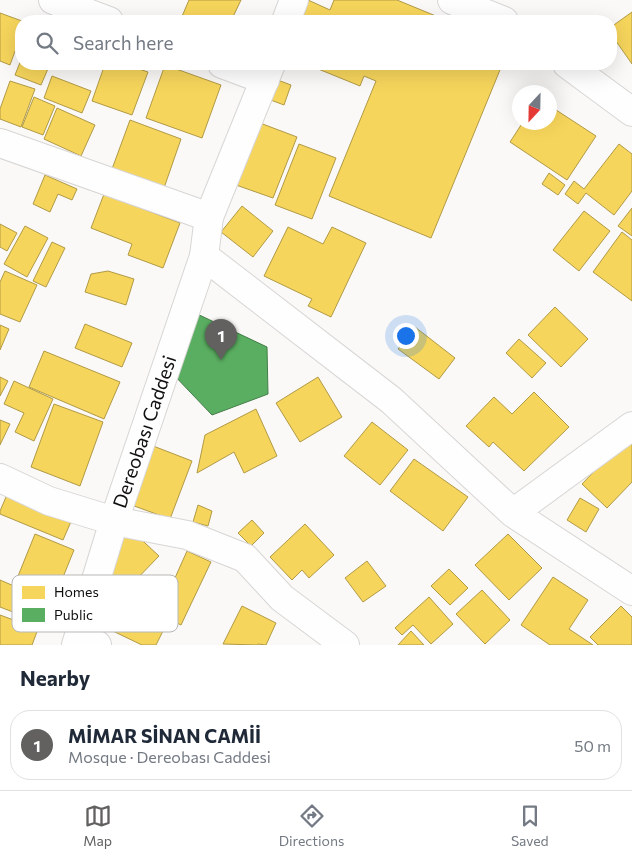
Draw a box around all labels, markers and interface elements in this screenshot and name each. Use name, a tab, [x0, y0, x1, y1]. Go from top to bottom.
search box	[15, 15, 617, 70]
icon: search	[33, 29, 61, 57]
text: Search here	[73, 31, 173, 54]
north arrow	[512, 85, 557, 130]
pin: 1	[205, 319, 237, 360]
your location	[393, 323, 419, 349]
street label: Dereobası Caddesi	[107, 352, 180, 511]
legend	[12, 575, 178, 632]
text: Homes	[54, 583, 99, 600]
text: Public	[54, 606, 93, 623]
text: Nearby	[20, 665, 90, 690]
text: MİMAR SİNAN CAMİİ	[68, 724, 261, 747]
text: 1	[33, 736, 41, 755]
text: 50 m	[574, 736, 611, 755]
text: Mosque · Dereobası Caddesi	[68, 747, 271, 766]
tab: Map	[83, 802, 112, 849]
tab: Directions	[279, 802, 344, 849]
tab: Saved	[511, 802, 549, 849]

